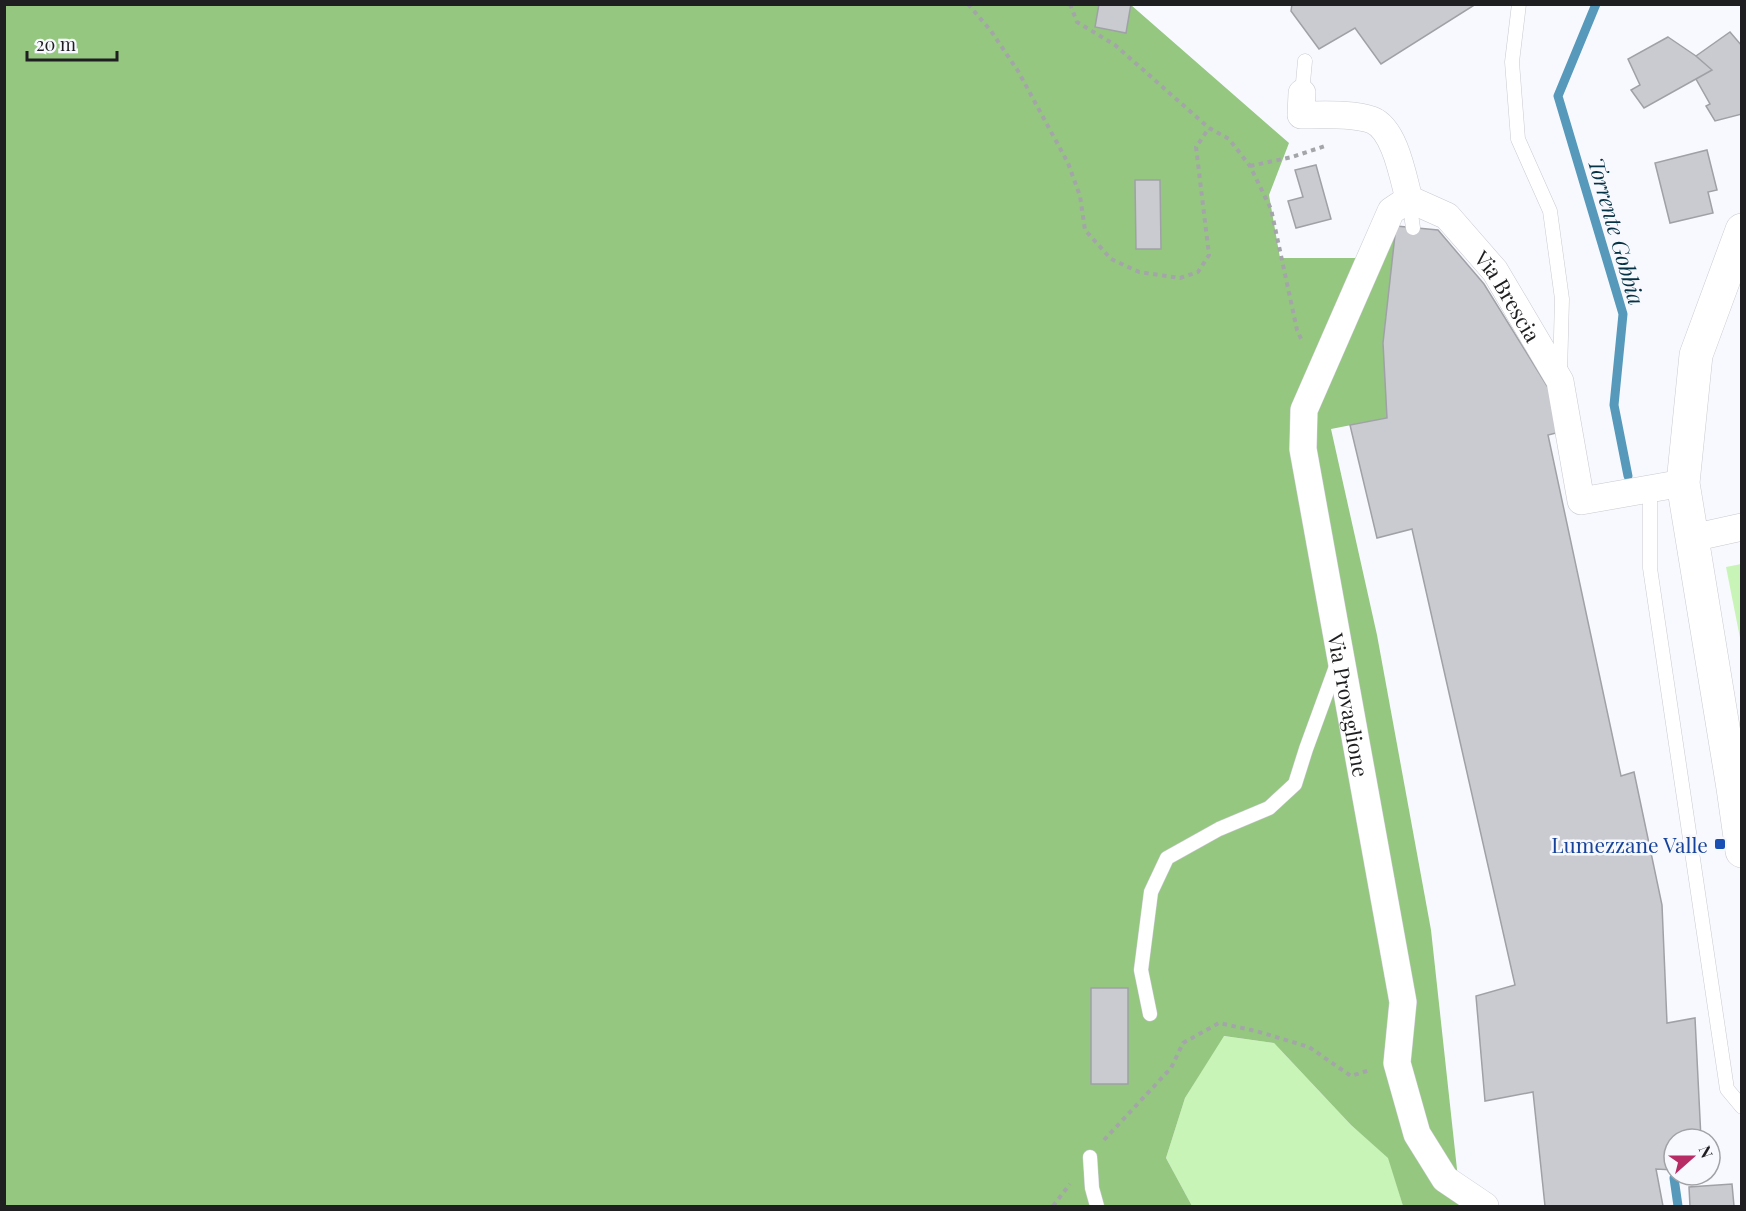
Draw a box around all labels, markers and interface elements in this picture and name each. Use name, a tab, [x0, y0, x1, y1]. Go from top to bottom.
scale bar	[27, 24, 117, 62]
text: 20 m	[36, 32, 76, 56]
water label: Torrente Gobbia	[1582, 154, 1652, 308]
street label: Via Brescia	[1468, 243, 1548, 347]
street label: Via Provaglione	[1322, 630, 1376, 779]
place label: Lumezzane Valle	[1551, 830, 1708, 858]
marker: Lumezzane Valle	[1713, 837, 1727, 851]
north arrow	[1662, 1127, 1722, 1187]
text: N	[1695, 1142, 1719, 1161]

